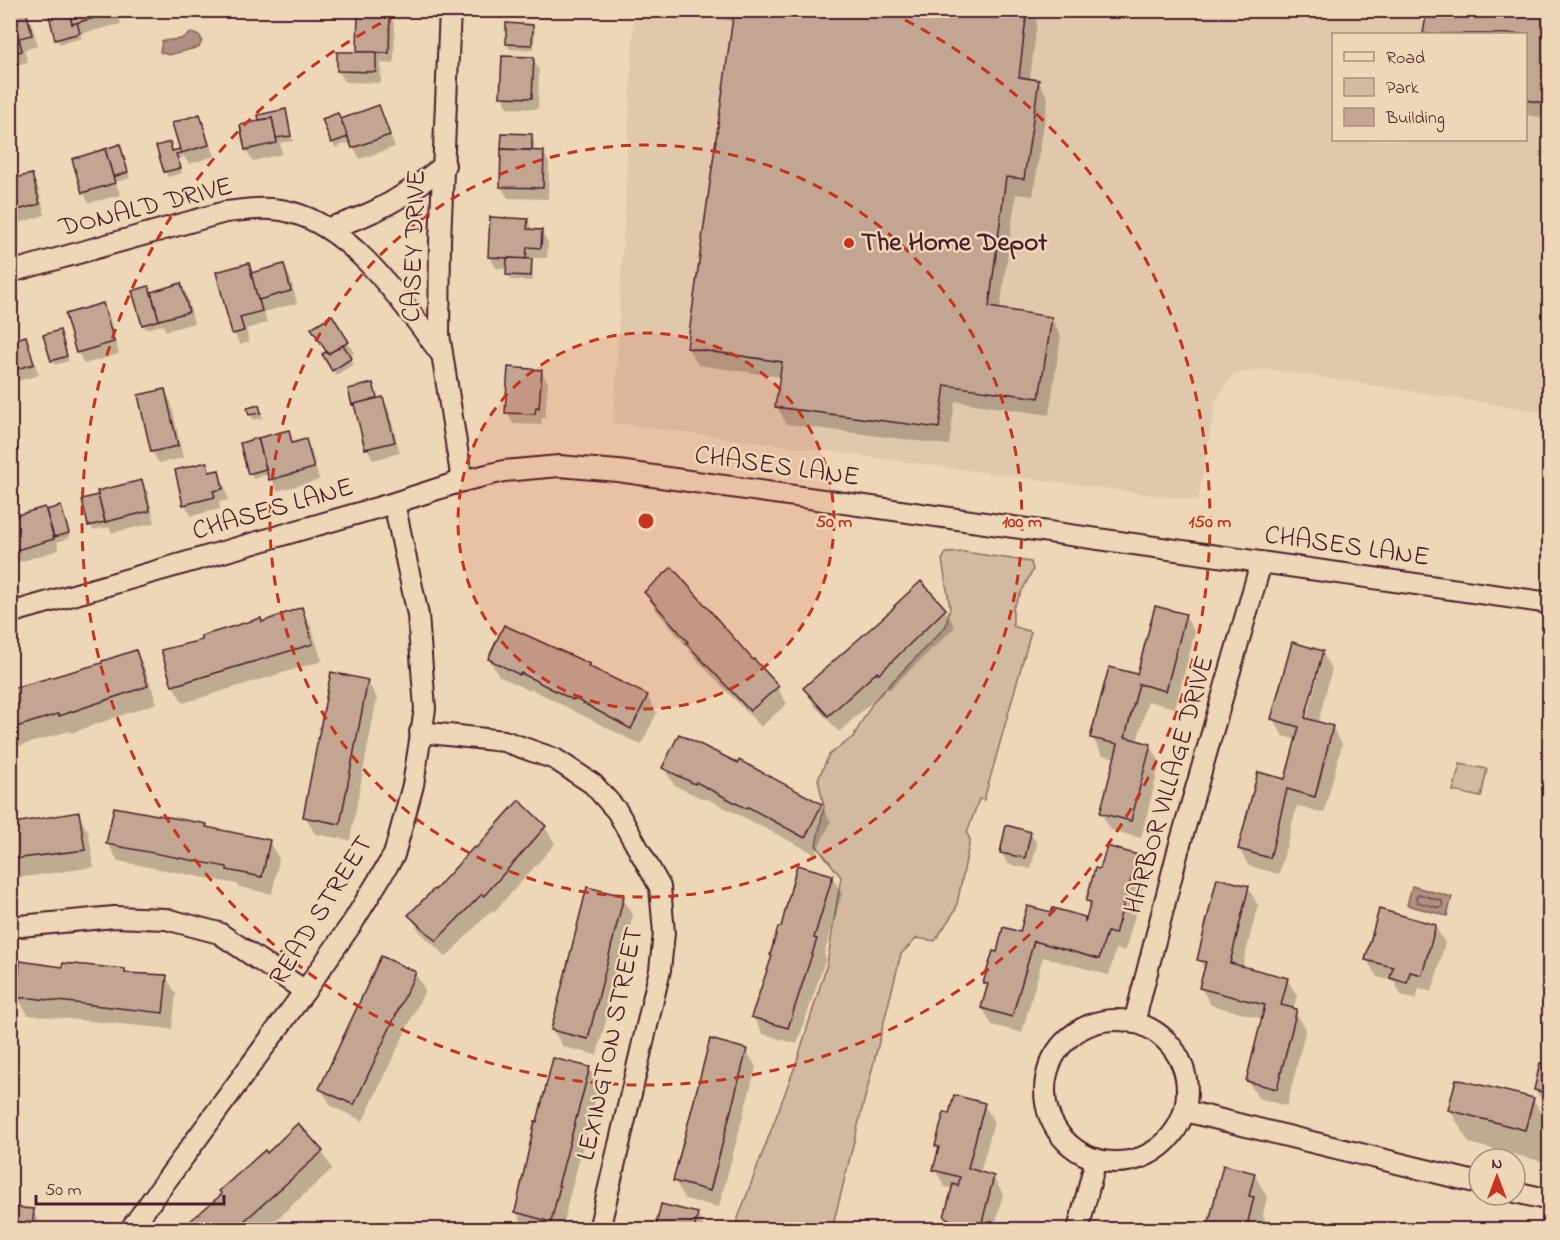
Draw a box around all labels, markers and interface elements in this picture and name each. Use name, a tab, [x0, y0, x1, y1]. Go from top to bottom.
legend	[1332, 33, 1527, 141]
text: Road	[1386, 46, 1425, 72]
text: Park	[1386, 76, 1419, 102]
text: Building	[1385, 106, 1445, 133]
street label: DONALD DRIVE	[54, 168, 237, 249]
street label: CASEY DRIVE	[393, 169, 437, 323]
place label: The Home Depot	[861, 224, 1048, 263]
marker: The Home Depot	[842, 236, 856, 250]
street label: CHASES LANE	[692, 436, 862, 498]
street label: CHASES LANE	[188, 468, 358, 552]
text: 50 m	[816, 510, 852, 536]
text: 100 m	[1002, 510, 1042, 536]
text: 150 m	[1189, 510, 1231, 536]
centre of rings	[636, 511, 656, 531]
street label: CHASES LANE	[1262, 516, 1432, 578]
street label: HARBOR VILLAGE DRIVE	[1114, 651, 1226, 919]
street label: READ STREET	[260, 828, 384, 994]
street label: LEXINGTON STREET	[567, 924, 655, 1164]
north arrow	[1467, 1147, 1527, 1207]
text: N	[1492, 1152, 1503, 1176]
scale bar	[36, 1168, 224, 1206]
text: 50 m	[45, 1178, 82, 1204]

